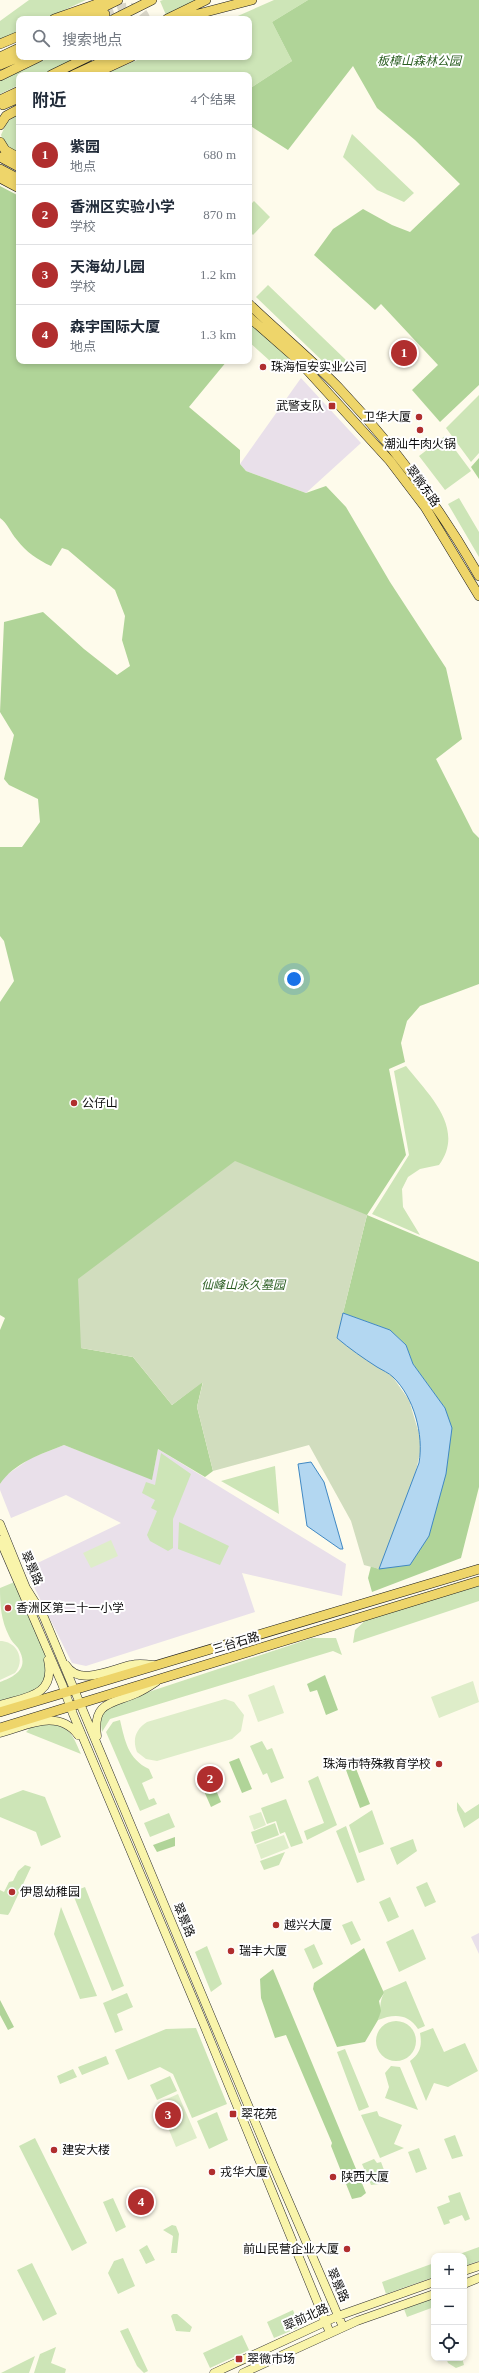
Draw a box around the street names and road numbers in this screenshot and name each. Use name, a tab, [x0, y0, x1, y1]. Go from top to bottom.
street label: 翠微东路	[403, 462, 443, 510]
street label: 翠景路	[18, 1549, 46, 1587]
street label: 三台石路	[211, 1629, 261, 1657]
street label: 翠景路	[171, 1901, 197, 1939]
street label: 翠景路	[324, 2266, 352, 2304]
street label: 翠前北路	[281, 2301, 331, 2333]

